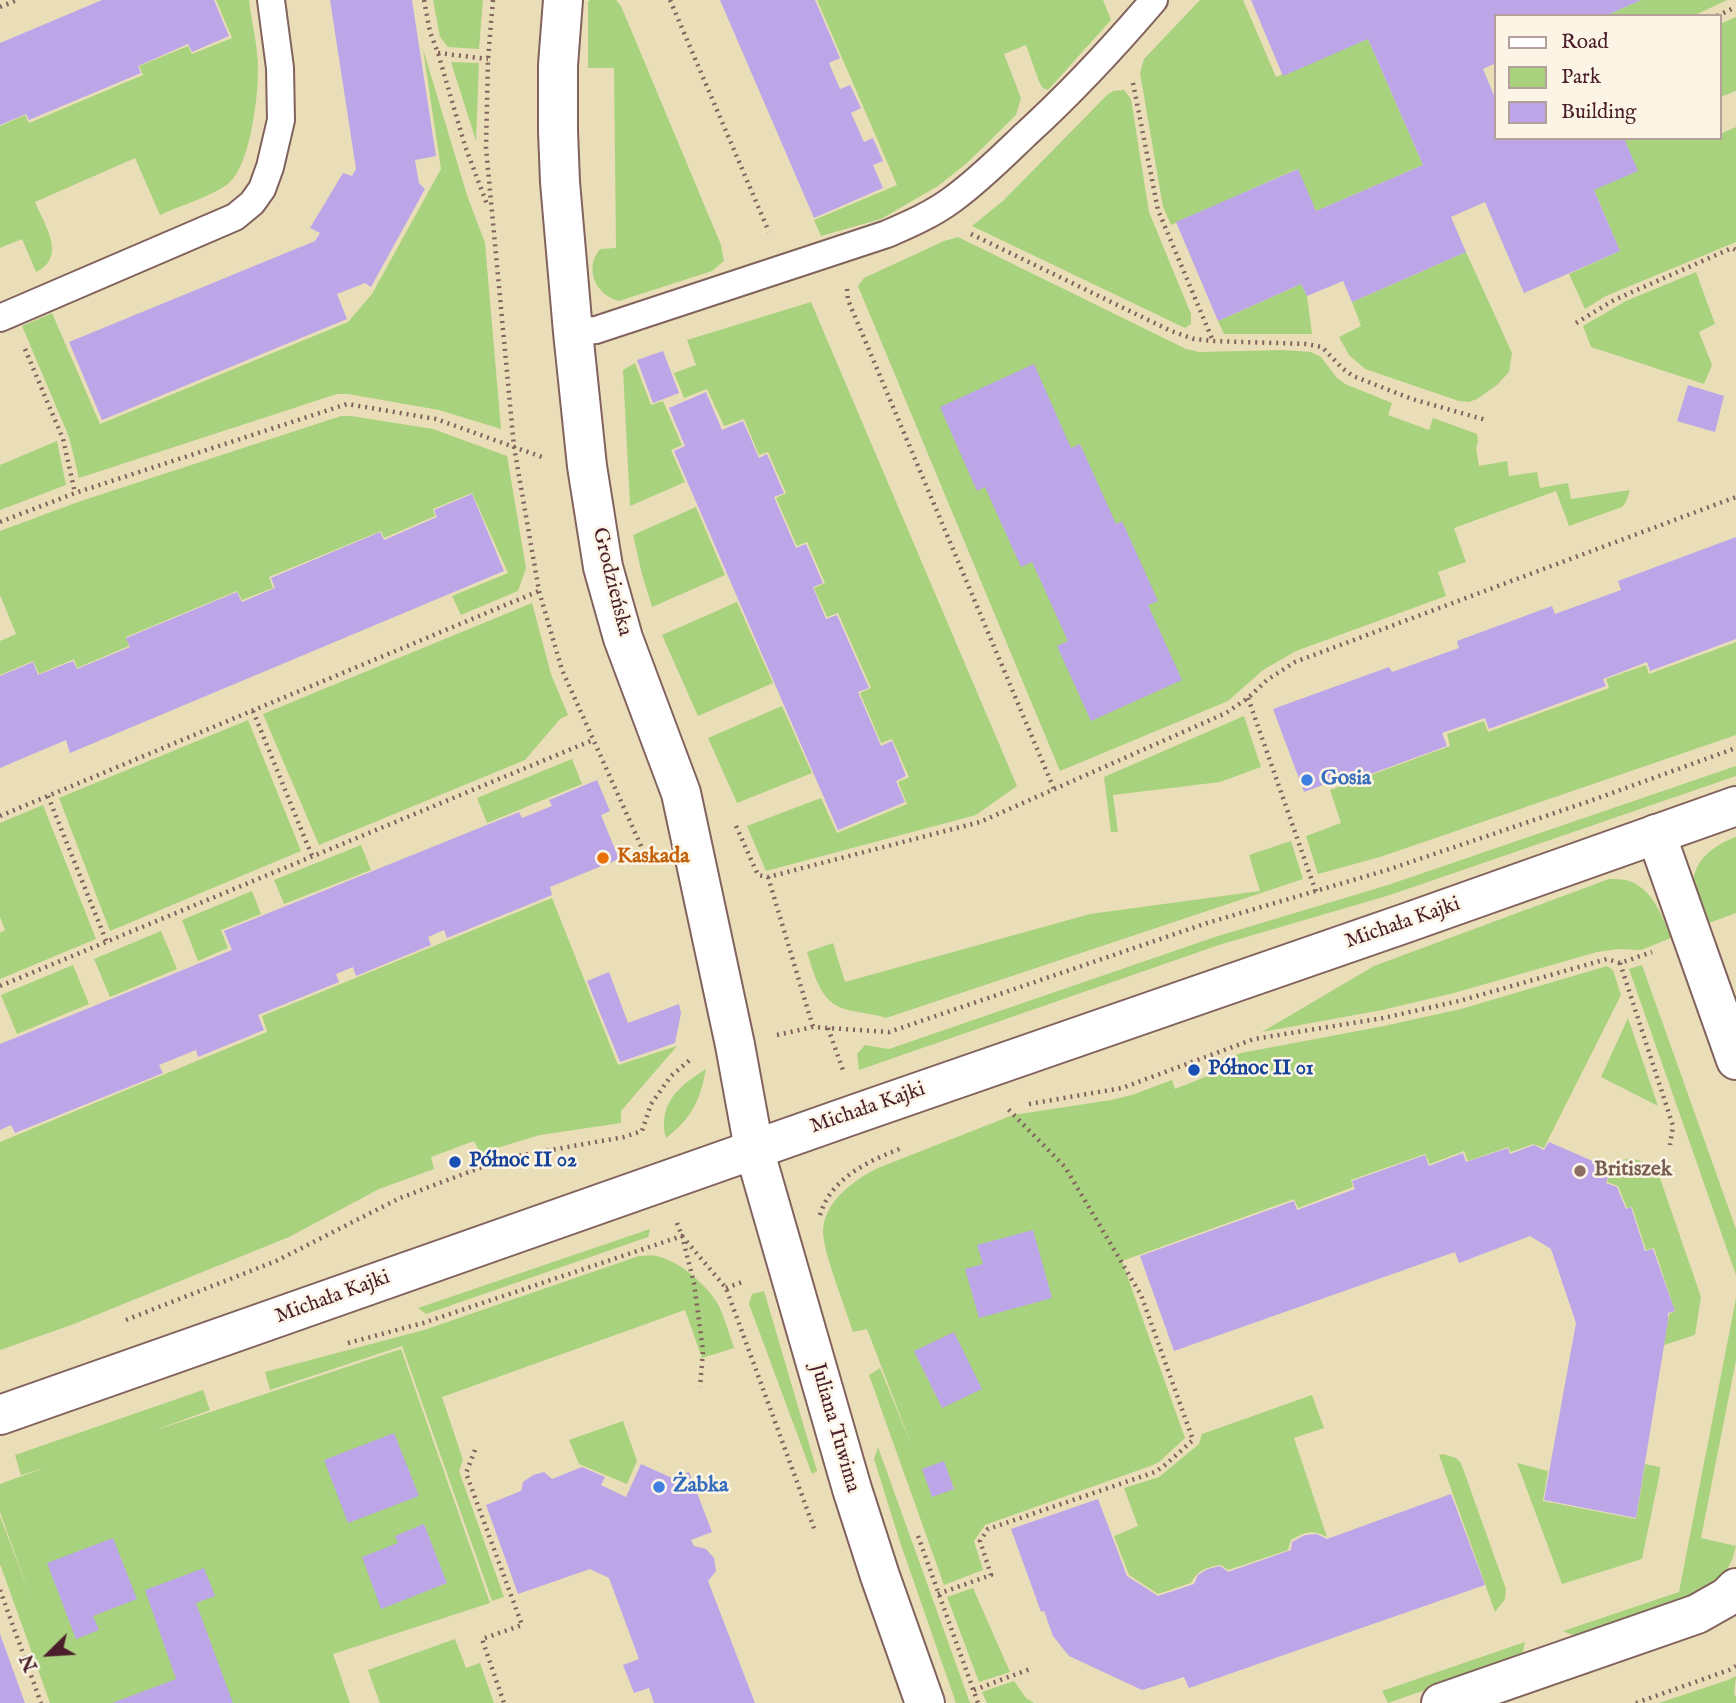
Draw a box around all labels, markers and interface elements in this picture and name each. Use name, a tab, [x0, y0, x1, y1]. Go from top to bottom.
legend	[1494, 14, 1722, 140]
text: Road	[1561, 29, 1608, 56]
text: Park	[1561, 64, 1601, 91]
text: Building	[1561, 99, 1636, 126]
street label: Grodzieńska	[585, 525, 637, 639]
place label: Gosia	[1321, 767, 1371, 793]
marker: Gosia	[1299, 772, 1315, 788]
place label: Kaskada	[617, 845, 689, 871]
marker: Kaskada	[595, 850, 611, 866]
street label: Michała Kajki	[1342, 893, 1464, 955]
place label: Północ II 01	[1208, 1057, 1314, 1083]
marker: Północ II 01	[1186, 1062, 1202, 1078]
street label: Michała Kajki	[807, 1078, 929, 1140]
place label: Północ II 02	[469, 1149, 577, 1175]
marker: Północ II 02	[447, 1154, 463, 1170]
place label: Britiszek	[1594, 1158, 1672, 1184]
marker: Britiszek	[1572, 1163, 1588, 1179]
street label: Michała Kajki	[272, 1266, 394, 1330]
street label: Juliana Tuwima	[804, 1360, 864, 1496]
place label: Żabka	[673, 1474, 728, 1500]
marker: Żabka	[651, 1479, 667, 1495]
north arrow	[14, 1619, 84, 1689]
text: N	[16, 1650, 44, 1675]

